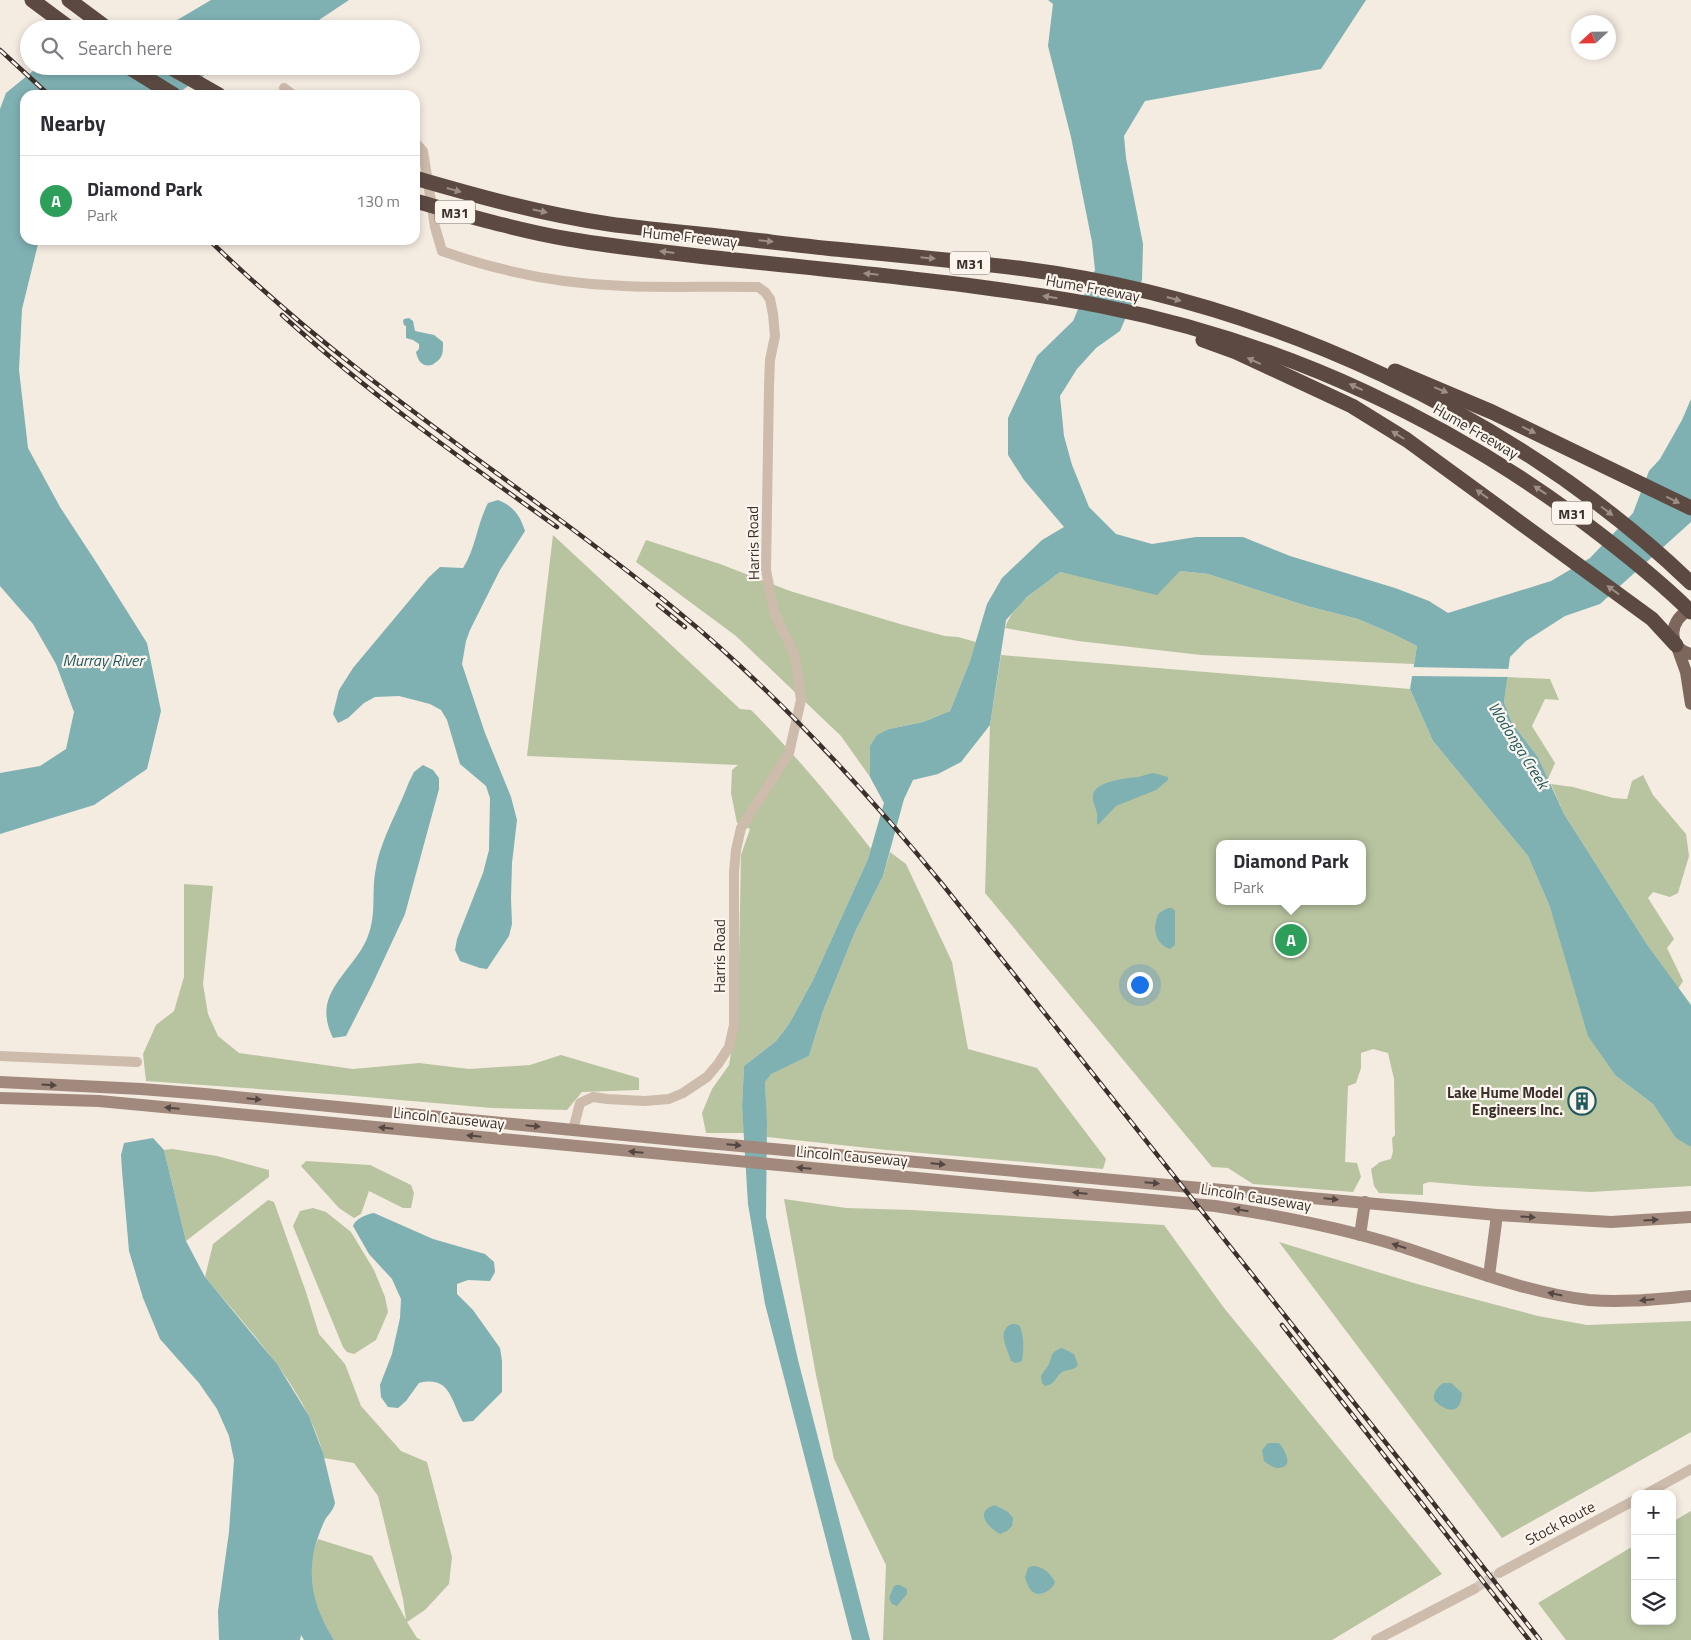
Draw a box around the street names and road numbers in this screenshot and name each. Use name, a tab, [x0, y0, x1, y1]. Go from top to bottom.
road number: M31	[435, 200, 475, 223]
street label: Hume Freeway	[641, 221, 739, 253]
road number: M31	[950, 252, 990, 274]
street label: Hume Freeway	[1044, 268, 1142, 308]
street label: Hume Freeway	[1429, 397, 1523, 465]
road number: M31	[1552, 502, 1592, 524]
street label: Harris Road	[741, 506, 765, 580]
street label: Harris Road	[708, 919, 731, 993]
street label: Lincoln Causeway	[392, 1101, 506, 1135]
street label: Lincoln Causeway	[795, 1140, 909, 1172]
street label: Lincoln Causeway	[1199, 1177, 1313, 1217]
street label: Stock Route	[1521, 1495, 1599, 1551]

